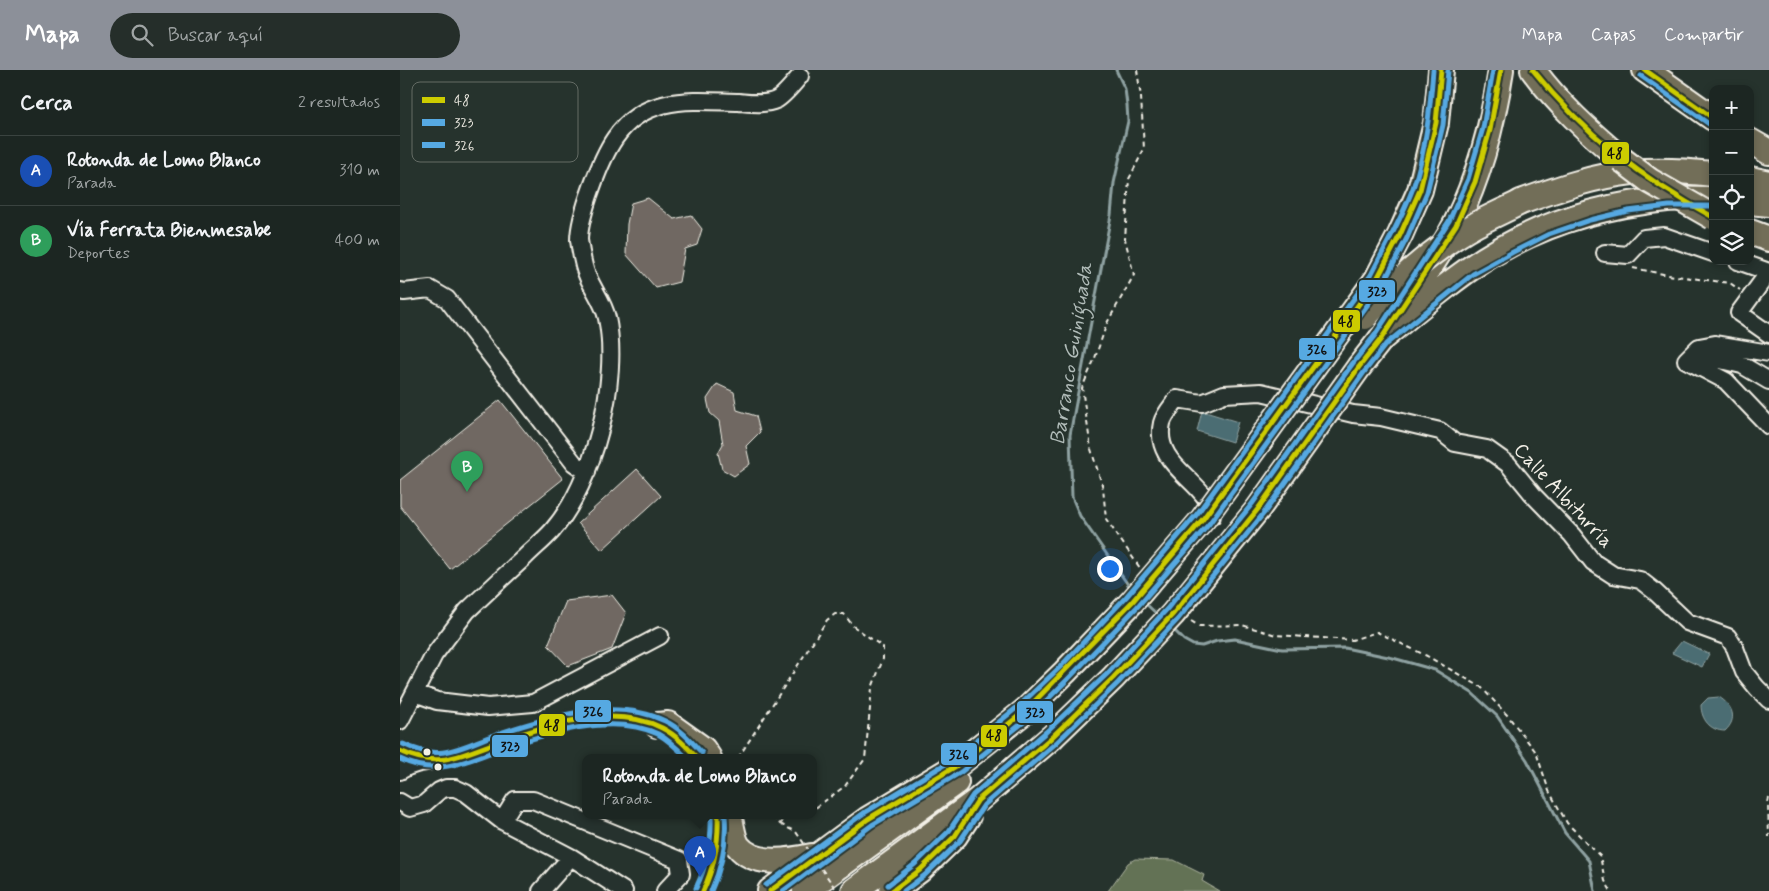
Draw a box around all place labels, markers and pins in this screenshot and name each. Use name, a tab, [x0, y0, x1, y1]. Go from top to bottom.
pin: B	[451, 451, 483, 492]
unlabelled marker	[422, 747, 432, 757]
unlabelled marker	[433, 762, 443, 772]
pin: A	[684, 836, 716, 877]

